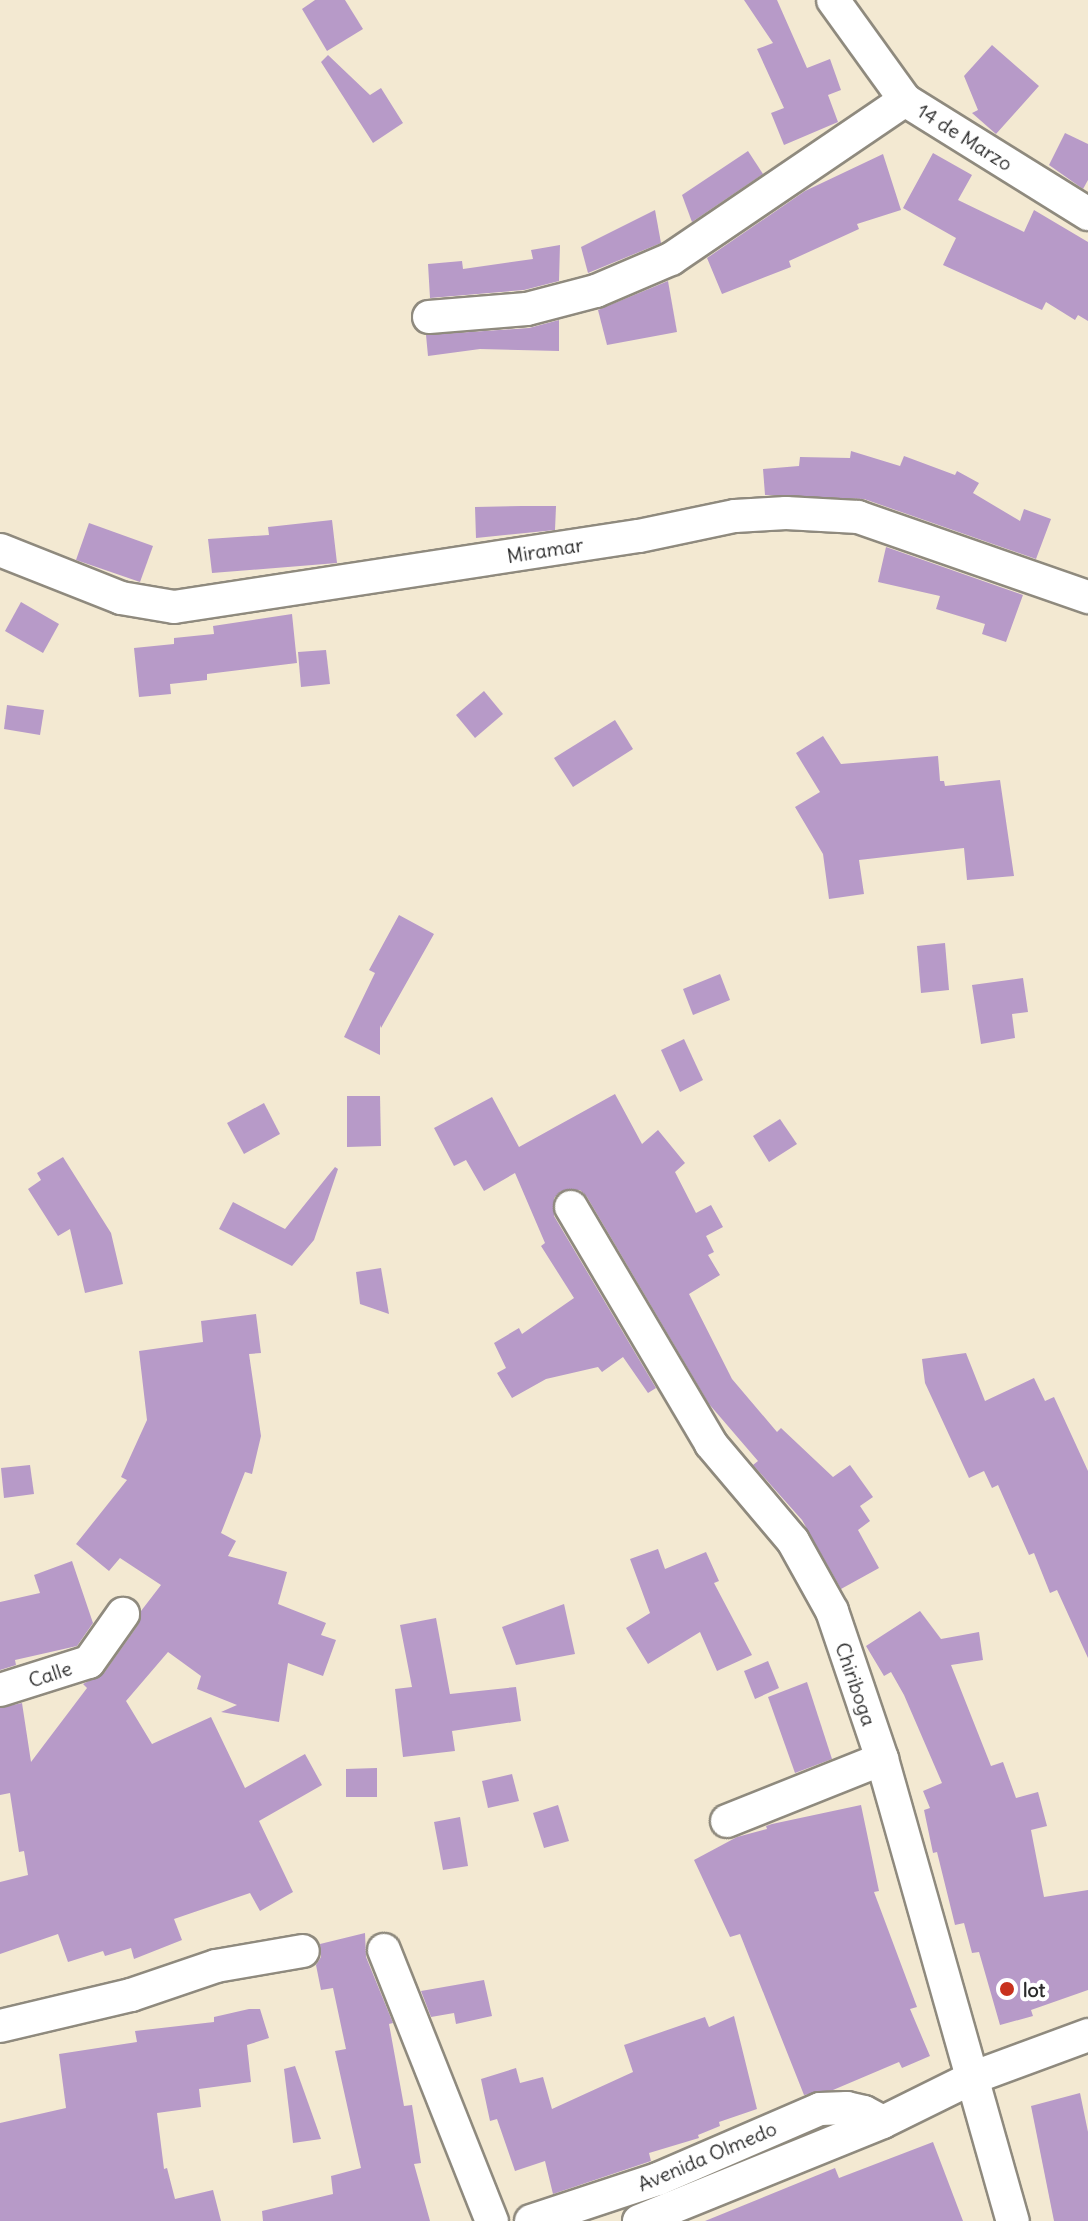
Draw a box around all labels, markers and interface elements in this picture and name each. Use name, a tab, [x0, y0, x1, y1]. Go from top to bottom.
street label: 14 de Marzo	[913, 98, 1017, 176]
street label: Miramar	[505, 532, 585, 568]
street label: Chiriboga	[831, 1639, 881, 1729]
street label: Calle	[25, 1656, 75, 1692]
place label: lot	[1023, 1977, 1045, 2001]
marker: lot	[998, 1980, 1016, 1998]
street label: Avenida Olmedo	[634, 2116, 780, 2196]

